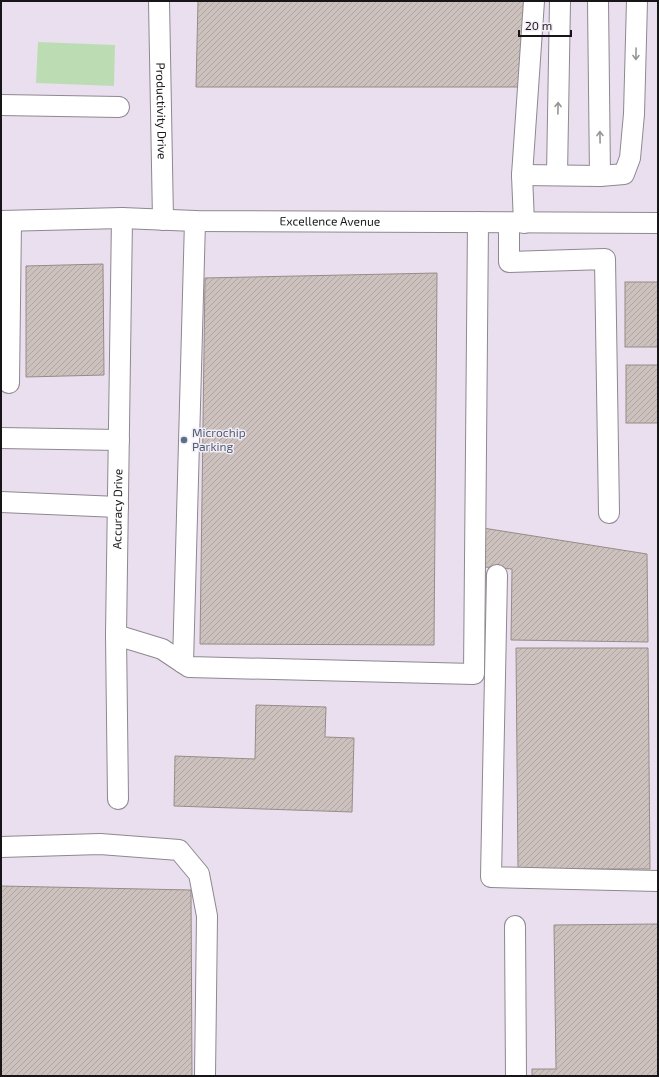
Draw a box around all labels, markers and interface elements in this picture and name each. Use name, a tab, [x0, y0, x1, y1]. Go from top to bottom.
scale bar	[519, 12, 571, 38]
text: 20 m	[525, 18, 552, 32]
one-way arrow	[632, 47, 640, 60]
street label: Productivity Drive	[154, 62, 170, 160]
one-way arrow	[554, 102, 562, 115]
one-way arrow	[596, 131, 604, 144]
street label: Excellence Avenue	[280, 213, 380, 228]
place label: Microchip Parking	[192, 425, 246, 453]
marker: Microchip Parking	[179, 435, 189, 445]
street label: Accuracy Drive	[109, 469, 124, 549]

